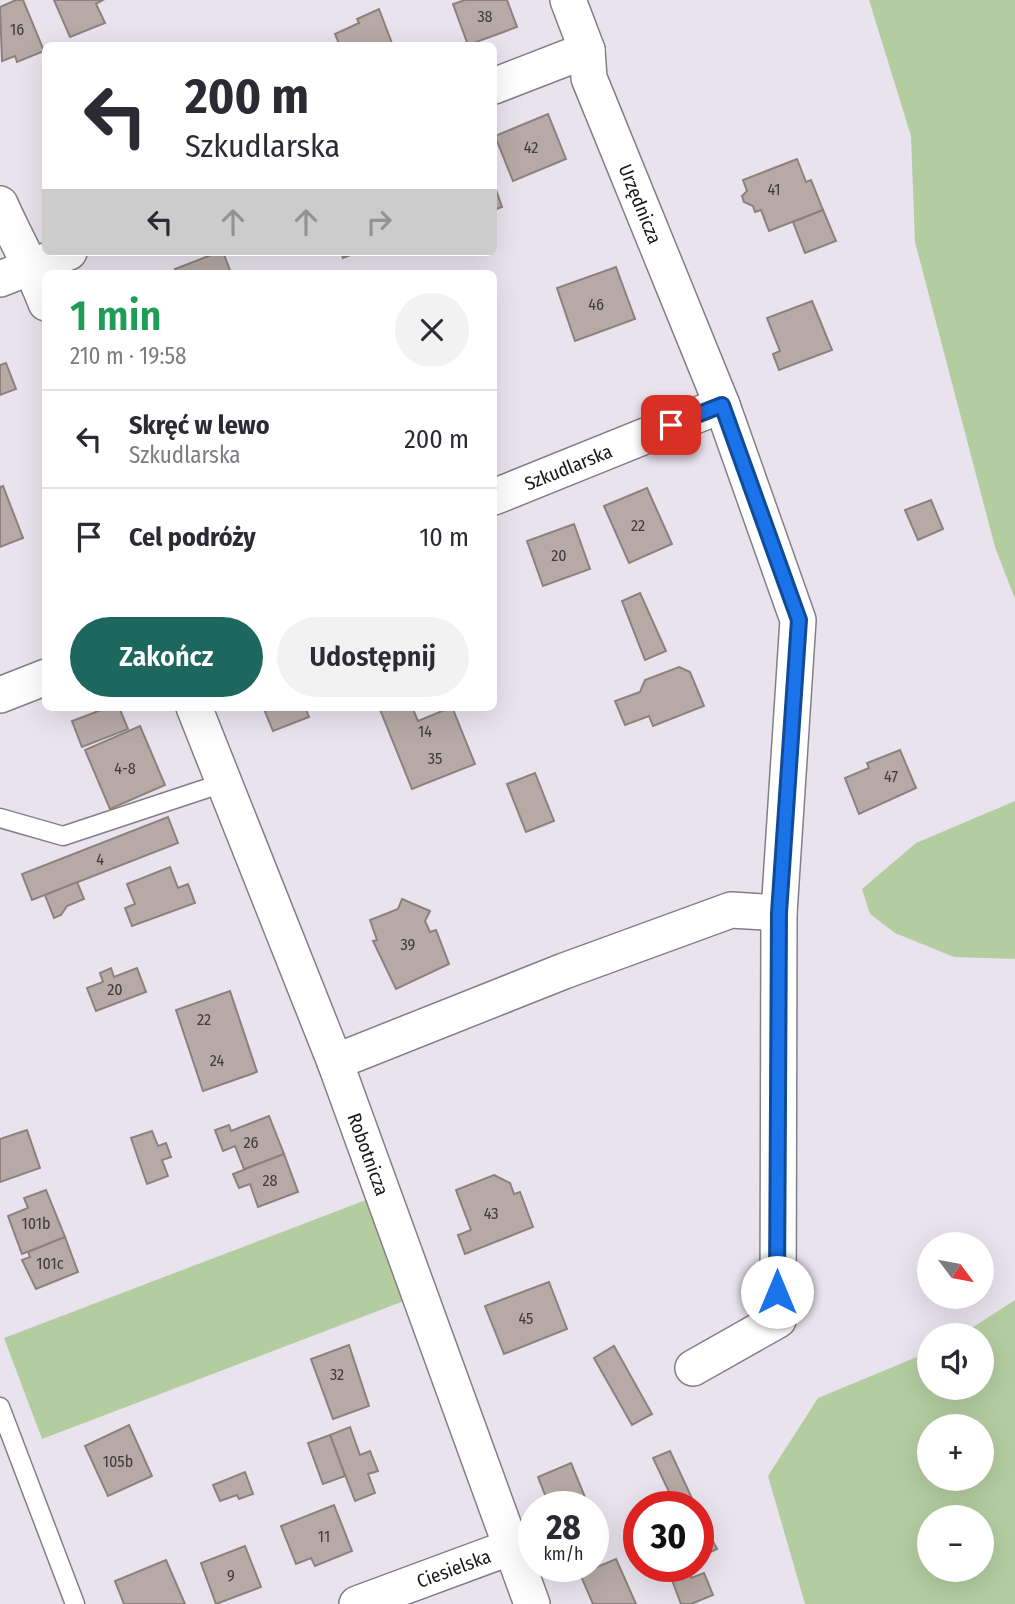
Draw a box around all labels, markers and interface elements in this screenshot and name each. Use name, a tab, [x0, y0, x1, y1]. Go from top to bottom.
house number: 38	[477, 7, 493, 26]
house number: 16	[10, 20, 24, 39]
text: 200 m	[185, 67, 309, 126]
icon: left	[70, 70, 161, 161]
text: Szkudlarska	[185, 127, 340, 165]
house number: 42	[524, 138, 538, 157]
street label: Urzędnicza	[614, 161, 666, 247]
house number: 41	[767, 180, 781, 199]
icon: left	[141, 203, 179, 241]
icon: ahead	[214, 203, 252, 241]
icon: ahead	[287, 203, 325, 241]
icon: right	[360, 203, 398, 241]
text: 1 min	[70, 291, 161, 341]
button: close	[395, 293, 469, 367]
house number: 46	[588, 295, 604, 314]
text: 210 m · 19:58	[70, 342, 187, 370]
pin	[641, 395, 701, 455]
icon: arrive	[652, 406, 690, 444]
text: Skręć w lewo	[129, 410, 270, 441]
icon: left	[70, 420, 108, 458]
text: 200 m	[404, 424, 469, 455]
street label: Szkudlarska	[521, 439, 615, 495]
text: Szkudlarska	[129, 441, 241, 469]
house number: 22	[631, 516, 645, 535]
icon: arrive	[70, 518, 108, 556]
text: Cel podróży	[129, 522, 256, 553]
text: 10 m	[419, 522, 469, 553]
house number: 20	[551, 546, 567, 565]
button: Zakończ	[70, 617, 263, 697]
button: Udostępnij	[277, 617, 469, 697]
house number: 14	[418, 722, 432, 741]
house number: 35	[428, 749, 442, 768]
house number: 4-8	[114, 759, 136, 778]
house number: 47	[884, 767, 898, 786]
house number: 4	[96, 850, 104, 869]
house number: 39	[401, 935, 416, 954]
house number: 20	[107, 980, 123, 999]
house number: 22	[197, 1010, 211, 1029]
house number: 24	[210, 1051, 224, 1070]
street label: Robotnicza	[343, 1110, 394, 1198]
house number: 26	[244, 1133, 259, 1152]
house number: 28	[262, 1171, 278, 1190]
house number: 43	[484, 1204, 498, 1223]
house number: 101b	[22, 1214, 50, 1233]
north arrow	[917, 1232, 994, 1309]
map controls	[917, 1232, 994, 1582]
house number: 101c	[36, 1254, 64, 1273]
position arrow	[740, 1255, 814, 1329]
house number: 45	[519, 1309, 533, 1328]
button: sound	[917, 1323, 994, 1400]
house number: 32	[330, 1365, 344, 1384]
button: +	[917, 1414, 994, 1491]
house number: 105b	[103, 1452, 133, 1471]
speed limit sign: 30	[623, 1491, 714, 1582]
button: −	[917, 1505, 994, 1582]
text: 28	[546, 1506, 581, 1548]
house number: 11	[318, 1527, 330, 1546]
text: km/h	[543, 1543, 584, 1565]
street label: Ciesielska	[413, 1544, 494, 1592]
house number: 9	[227, 1566, 235, 1585]

